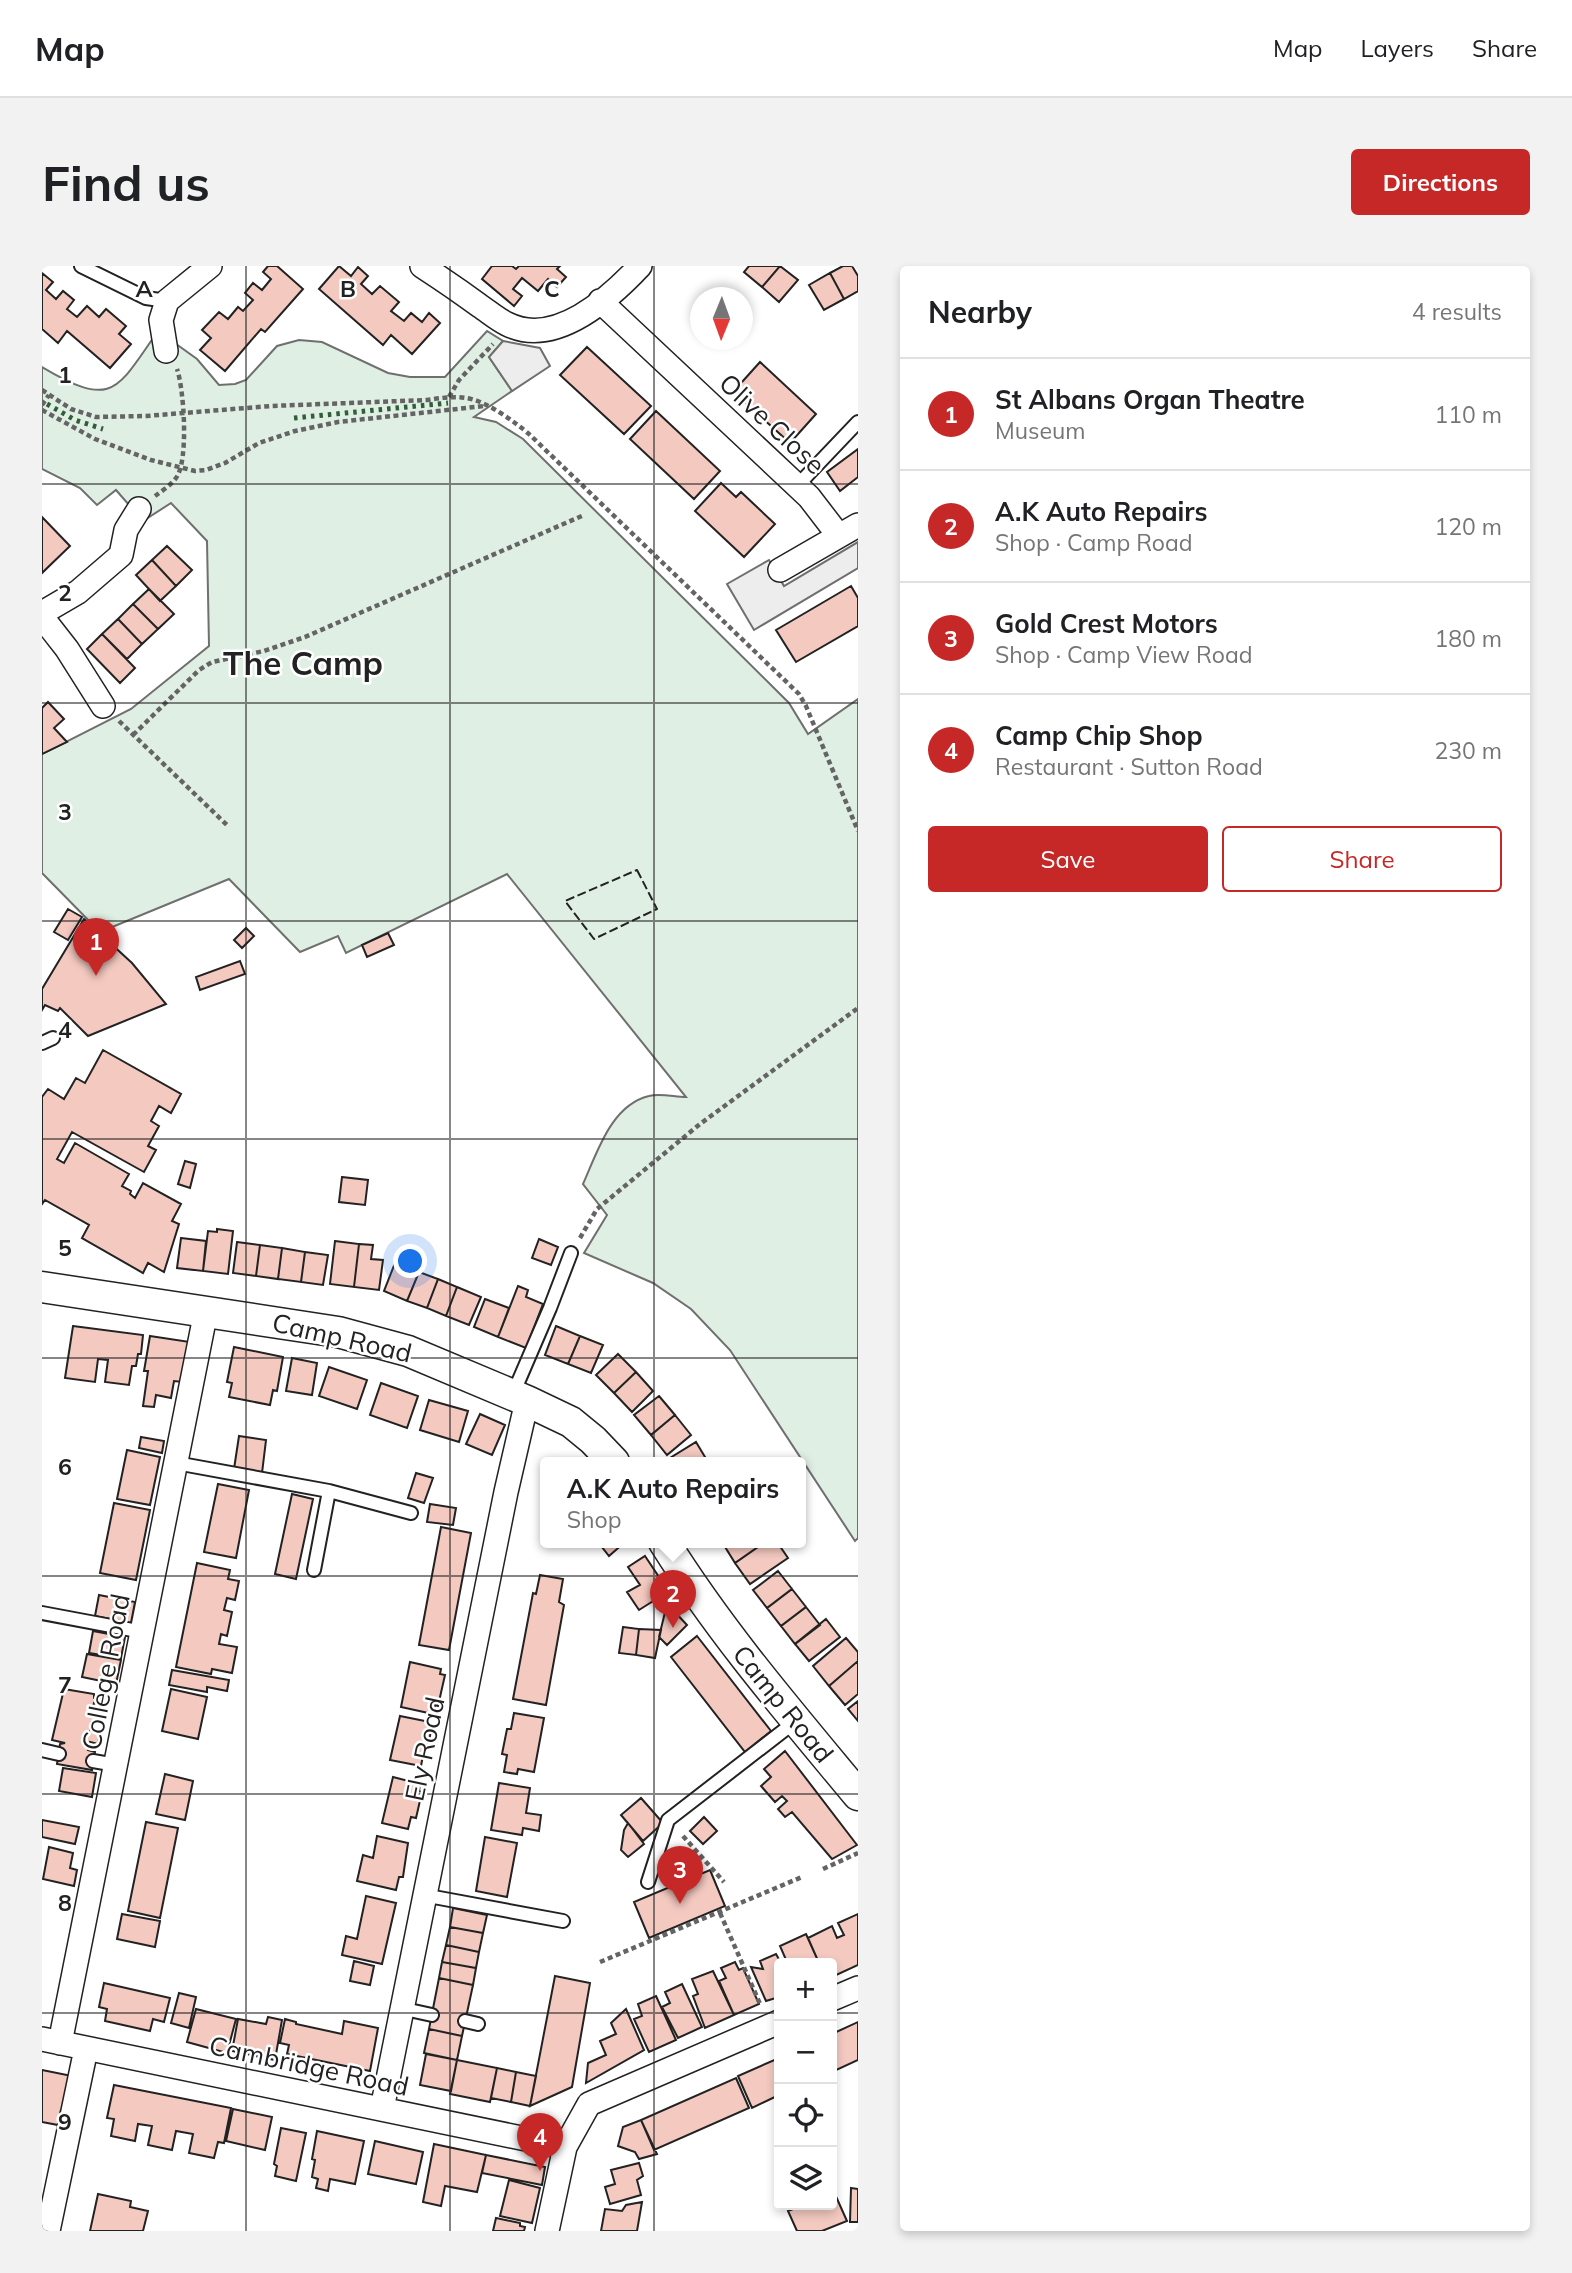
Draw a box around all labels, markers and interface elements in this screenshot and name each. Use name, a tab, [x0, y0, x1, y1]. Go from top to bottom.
text: Map	[35, 28, 105, 69]
text: Map	[1273, 33, 1322, 63]
text: Layers	[1360, 33, 1434, 63]
text: Share	[1472, 33, 1537, 63]
button: Directions	[1351, 149, 1530, 215]
text: Find us	[42, 152, 210, 213]
text: A	[135, 274, 153, 303]
text: B	[340, 274, 356, 303]
text: C	[544, 274, 560, 303]
north arrow	[690, 287, 753, 350]
text: Nearby	[928, 293, 1032, 331]
text: 4 results	[1412, 297, 1502, 326]
text: 1	[58, 360, 72, 389]
street label: Olive Close	[713, 366, 832, 481]
text: St Albans Organ Theatre	[995, 383, 1305, 416]
text: 1	[944, 400, 958, 429]
text: 110 m	[1434, 400, 1502, 429]
text: Museum	[995, 416, 1085, 445]
text: A.K Auto Repairs	[995, 495, 1207, 528]
text: 2	[944, 512, 958, 541]
text: 120 m	[1434, 512, 1502, 541]
text: Shop · Camp Road	[995, 528, 1193, 557]
text: 2	[58, 578, 72, 607]
text: Gold Crest Motors	[995, 607, 1218, 640]
text: 3	[944, 624, 958, 653]
text: 180 m	[1434, 624, 1502, 653]
text: Shop · Camp View Road	[995, 640, 1252, 669]
district label: The Camp	[223, 642, 383, 683]
text: Camp Chip Shop	[995, 719, 1203, 752]
text: 4	[944, 736, 958, 765]
text: 230 m	[1434, 736, 1502, 765]
text: Restaurant · Sutton Road	[995, 752, 1263, 781]
text: 3	[58, 797, 72, 826]
button: Save	[928, 826, 1208, 892]
button: Share	[1222, 826, 1502, 892]
pin: 1	[73, 918, 119, 976]
text: 4	[58, 1015, 72, 1044]
text: 5	[58, 1233, 72, 1262]
your location	[393, 1244, 427, 1278]
street label: Camp Road	[269, 1305, 415, 1370]
text: 6	[58, 1452, 72, 1481]
popup	[540, 1457, 806, 1548]
text: A.K Auto Repairs	[567, 1472, 779, 1505]
text: Shop	[567, 1505, 622, 1534]
pin: 2	[650, 1570, 696, 1628]
street label: College Road	[74, 1591, 137, 1753]
street label: Camp Road	[726, 1638, 841, 1769]
text: 7	[58, 1670, 72, 1699]
street label: Ely Road	[397, 1694, 452, 1804]
pin: 3	[657, 1846, 703, 1904]
text: 8	[58, 1888, 72, 1917]
map controls	[774, 1958, 837, 2210]
button: +	[774, 1958, 837, 2021]
button: −	[774, 2021, 837, 2084]
street label: Cambridge Road	[206, 2028, 412, 2103]
button: locate	[774, 2084, 837, 2147]
text: 9	[58, 2107, 72, 2136]
pin: 4	[517, 2113, 563, 2171]
button: layers	[774, 2147, 837, 2210]

